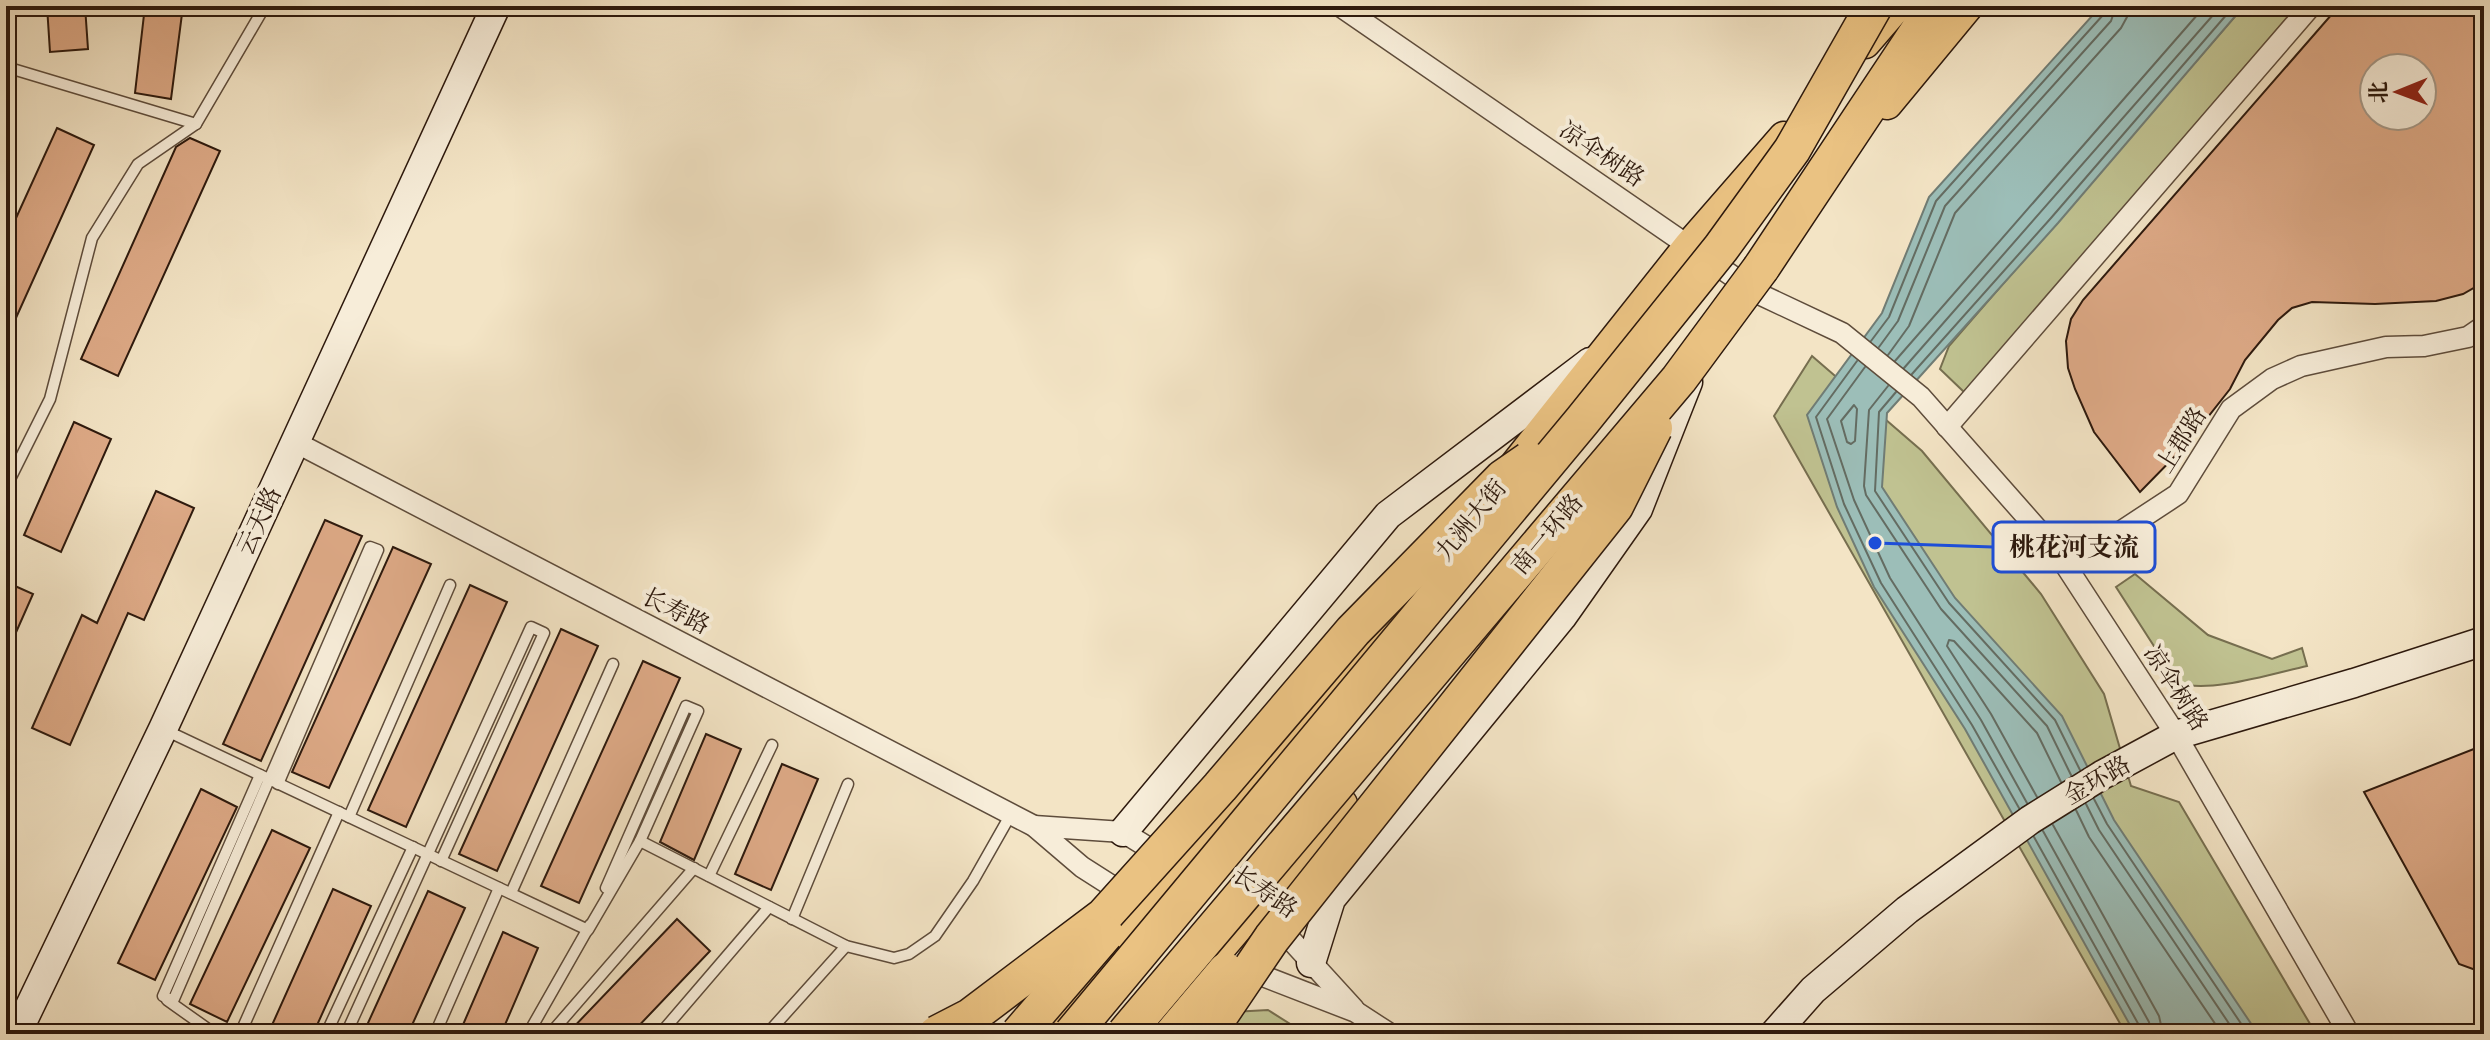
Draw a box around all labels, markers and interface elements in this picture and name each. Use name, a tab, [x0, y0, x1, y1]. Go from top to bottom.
north arrow	[2358, 52, 2438, 132]
text: 北	[2365, 81, 2392, 104]
street label: 凉伞树路	[1554, 115, 1650, 192]
street label: 上郡路	[2149, 402, 2212, 478]
street label: 九洲大街	[1429, 473, 1512, 566]
street label: 云天路	[230, 482, 287, 560]
street label: 南一环路	[1505, 488, 1589, 580]
callout: 桃花河支流	[1993, 522, 2155, 572]
text: 桃花河支流	[2009, 531, 2139, 563]
street label: 长寿路	[638, 581, 715, 640]
street label: 凉伞树路	[2138, 640, 2215, 736]
street label: 金环路	[2058, 749, 2135, 810]
street label: 长寿路	[1227, 859, 1303, 924]

